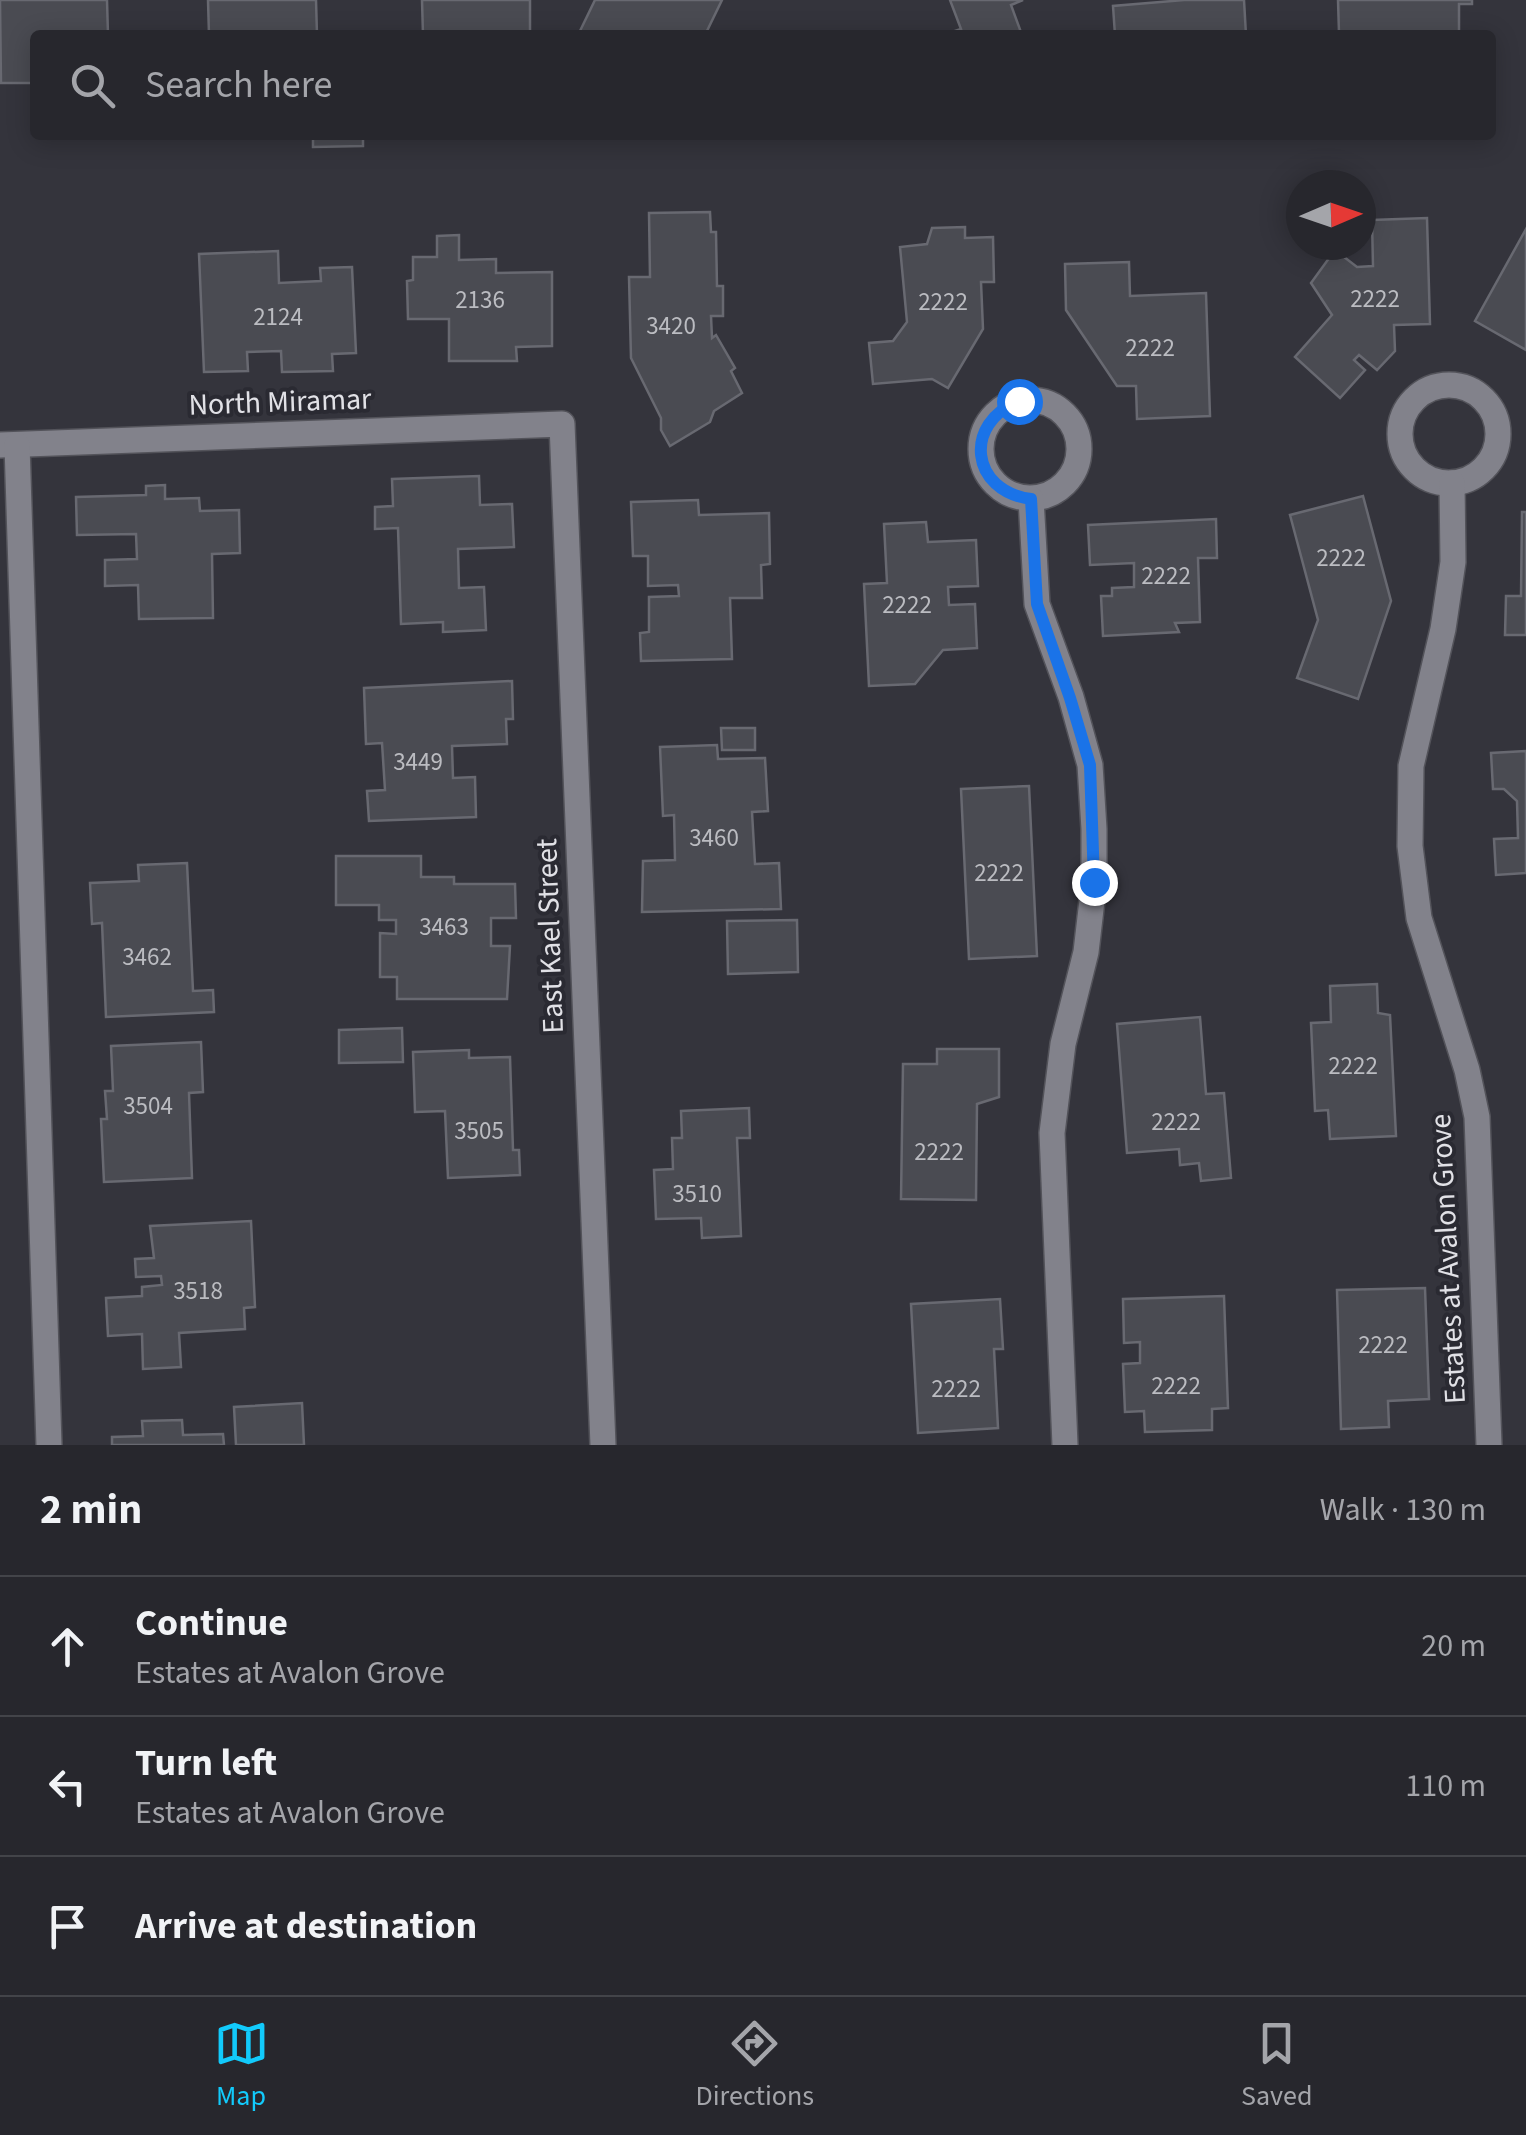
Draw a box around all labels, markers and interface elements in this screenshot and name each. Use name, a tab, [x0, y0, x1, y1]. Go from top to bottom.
search box	[30, 30, 1496, 140]
icon: search	[65, 58, 120, 113]
text: Search here	[145, 58, 332, 112]
north arrow	[1286, 170, 1376, 260]
house number: 2222	[1350, 281, 1400, 317]
house number: 2136	[455, 282, 505, 318]
house number: 2222	[918, 284, 968, 320]
house number: 2124	[253, 299, 303, 335]
house number: 3420	[646, 308, 696, 344]
house number: 2222	[1125, 330, 1175, 366]
street label: North Miramar	[188, 377, 373, 427]
route start	[997, 379, 1043, 425]
house number: 2222	[1316, 540, 1366, 576]
house number: 2222	[1141, 558, 1191, 594]
house number: 2222	[882, 587, 932, 623]
house number: 3449	[393, 744, 443, 780]
house number: 3460	[689, 820, 739, 856]
street label: East Kael Street	[525, 838, 575, 1034]
house number: 2222	[974, 855, 1024, 891]
route end	[1072, 860, 1118, 906]
house number: 3463	[419, 909, 469, 945]
house number: 3462	[122, 939, 172, 975]
house number: 2222	[1328, 1048, 1378, 1084]
house number: 3504	[123, 1088, 173, 1124]
house number: 2222	[1151, 1104, 1201, 1140]
house number: 3505	[454, 1113, 504, 1149]
street label: Estates at Avalon Grove	[1419, 1113, 1477, 1405]
house number: 2222	[914, 1134, 964, 1170]
house number: 3510	[672, 1176, 722, 1212]
house number: 3518	[173, 1273, 223, 1309]
house number: 2222	[1358, 1327, 1408, 1363]
house number: 2222	[1151, 1368, 1201, 1404]
house number: 2222	[931, 1371, 981, 1407]
text: 2 min	[40, 1480, 142, 1540]
text: Walk · 130 m	[1320, 1487, 1486, 1533]
text: Continue	[135, 1596, 288, 1650]
icon: ahead	[40, 1619, 95, 1674]
text: 20 m	[1421, 1623, 1486, 1669]
text: Estates at Avalon Grove	[135, 1650, 445, 1696]
text: Turn left	[135, 1736, 277, 1790]
icon: left	[40, 1759, 95, 1814]
text: 110 m	[1405, 1763, 1486, 1809]
text: Estates at Avalon Grove	[135, 1790, 445, 1836]
icon: arrive	[40, 1899, 95, 1954]
text: Arrive at destination	[135, 1899, 477, 1953]
tab: Map	[214, 2016, 269, 2116]
tab: Directions	[696, 2016, 814, 2116]
tab: Saved	[1241, 2016, 1312, 2116]

